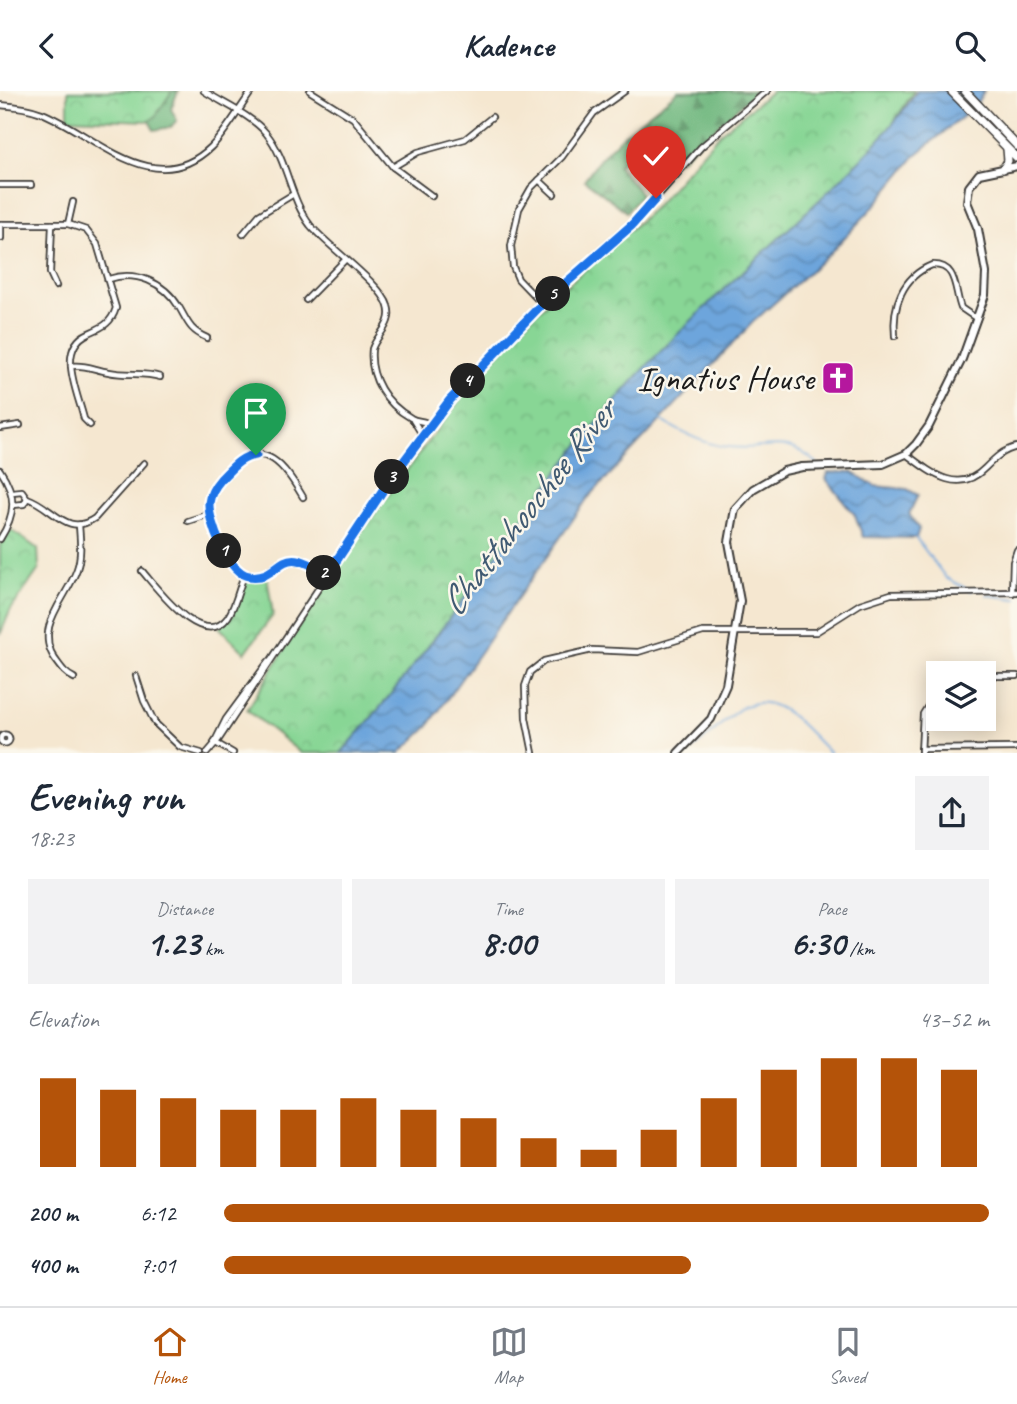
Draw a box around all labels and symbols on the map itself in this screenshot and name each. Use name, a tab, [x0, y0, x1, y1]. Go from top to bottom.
pin	[626, 126, 686, 198]
pin: 5	[536, 277, 570, 311]
place label: Ignatius House	[637, 356, 817, 401]
church icon: Ignatius House	[819, 359, 857, 397]
pin: 4	[450, 363, 486, 399]
pin	[226, 383, 286, 455]
water label: Chattahoochee River	[429, 386, 630, 625]
pin: 3	[374, 459, 410, 495]
pin: 1	[206, 533, 242, 568]
pin: 2	[306, 555, 342, 591]

